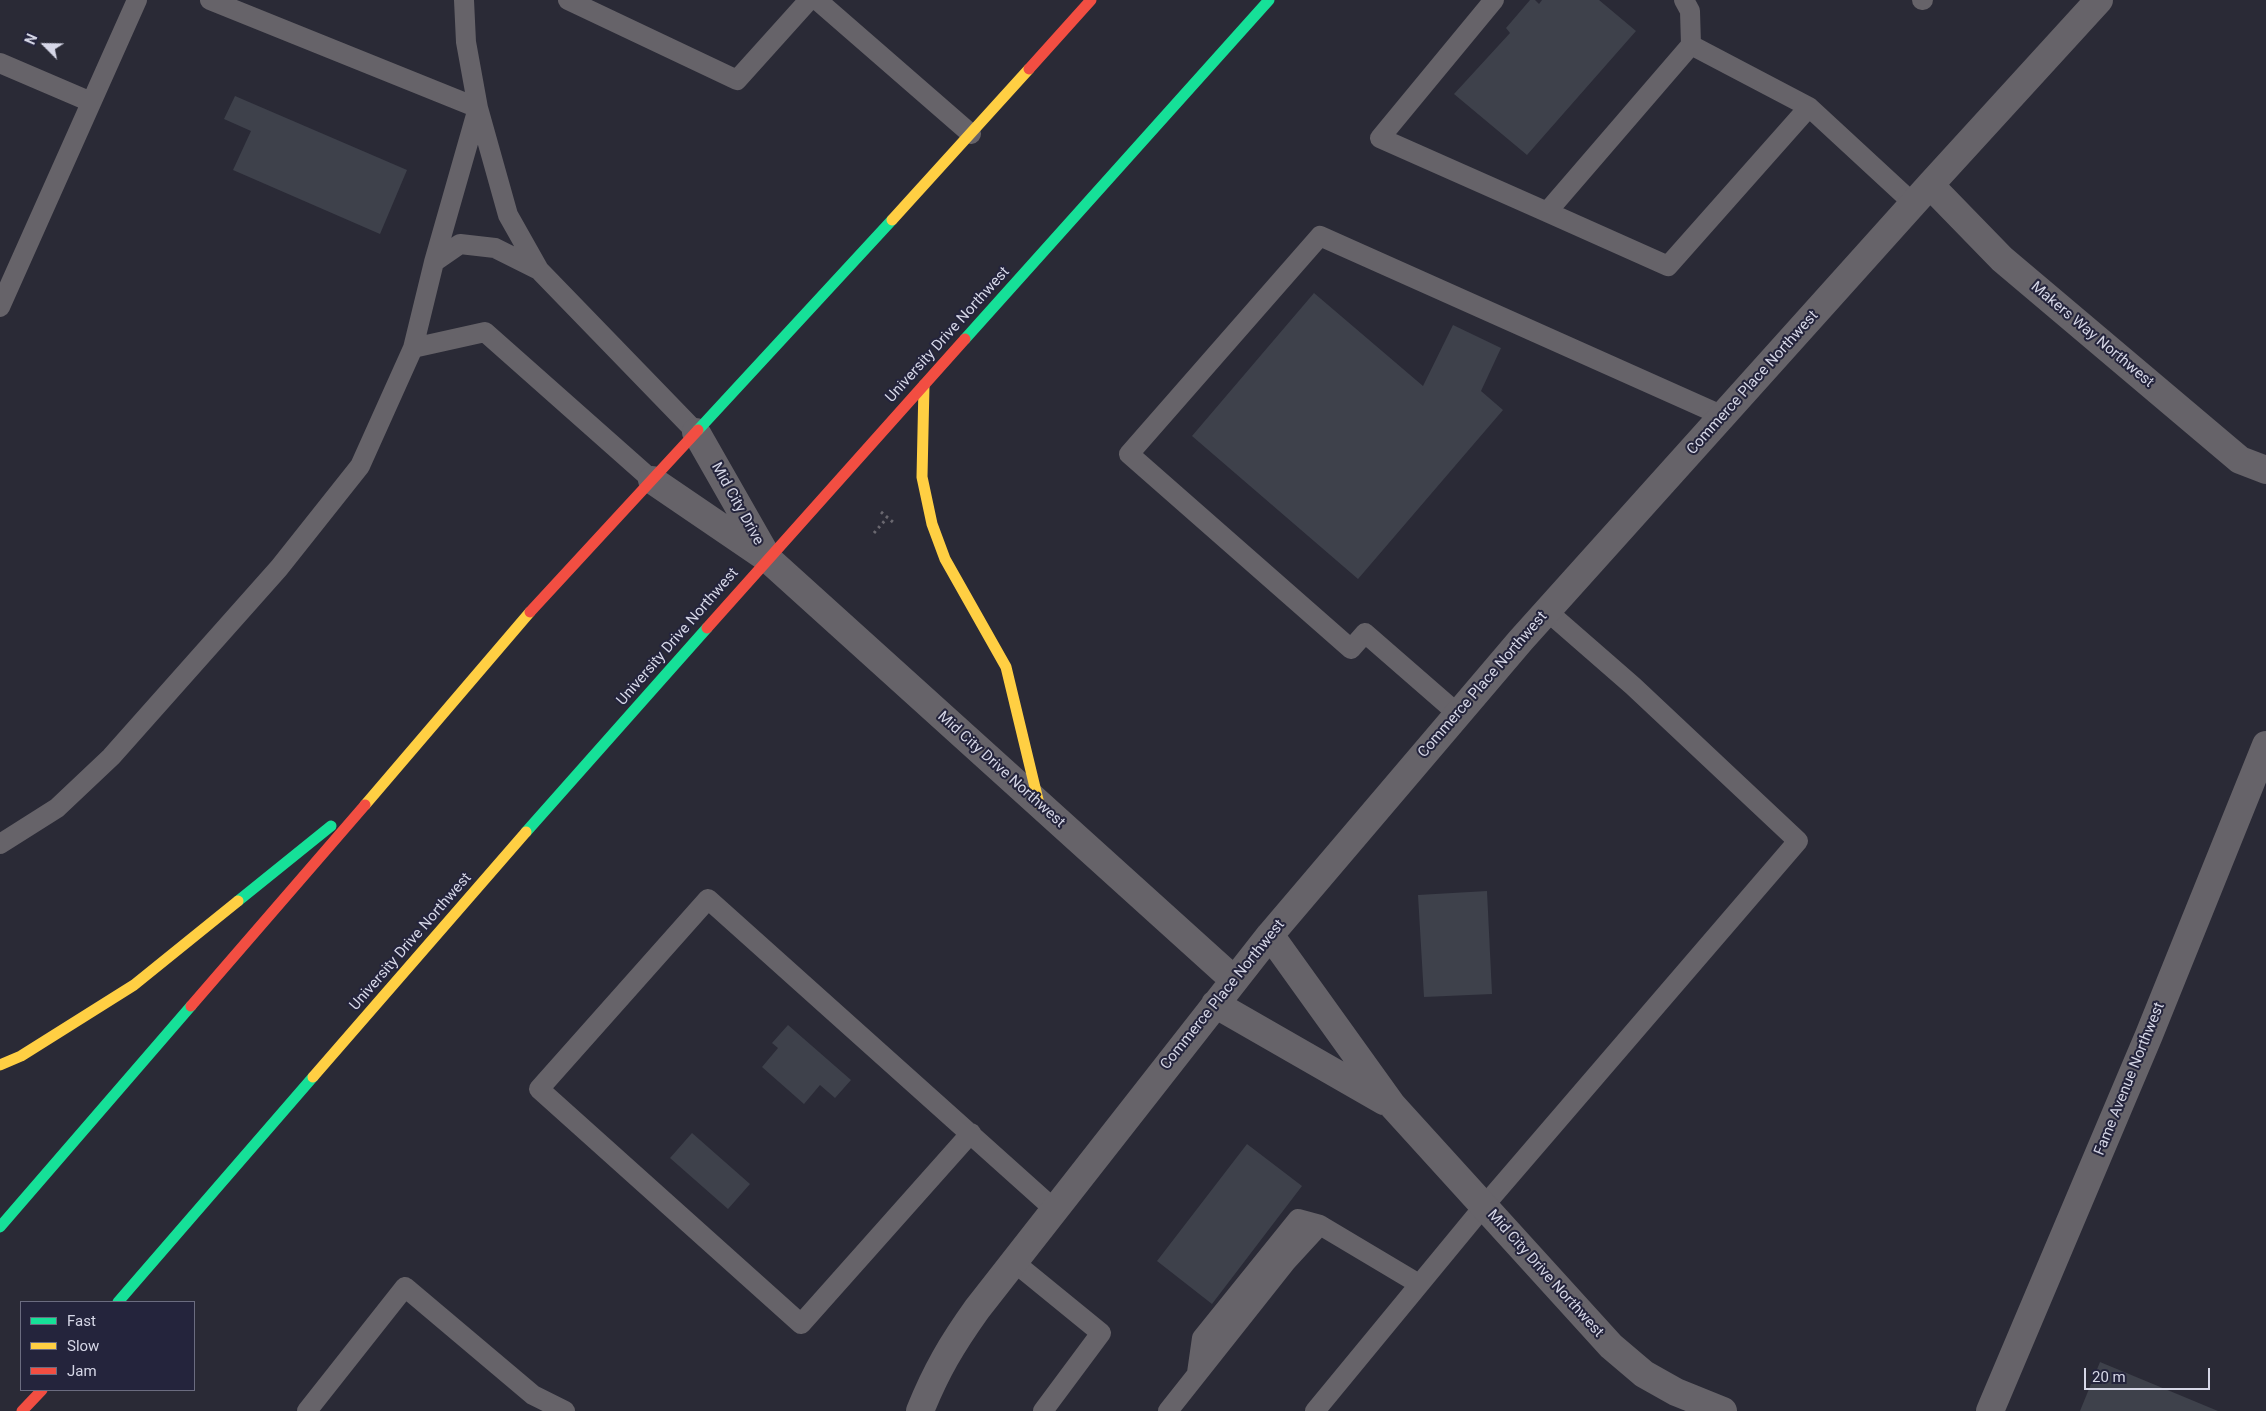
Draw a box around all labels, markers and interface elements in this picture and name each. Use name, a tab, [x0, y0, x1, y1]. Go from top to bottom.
north arrow	[20, 20, 70, 70]
text: N	[22, 31, 40, 47]
street label: University Drive Northwest	[882, 264, 1014, 406]
street label: Makers Way Northwest	[2027, 278, 2157, 392]
street label: Commerce Place Northwest	[1684, 307, 1822, 459]
street label: Mid City Drive	[707, 460, 767, 548]
street label: University Drive Northwest	[613, 565, 743, 709]
street label: Commerce Place Northwest	[1415, 608, 1551, 762]
street label: Mid City Drive Northwest	[934, 708, 1068, 832]
street label: University Drive Northwest	[346, 870, 476, 1014]
street label: Commerce Place Northwest	[1157, 916, 1289, 1074]
street label: Fame Avenue Northwest	[2091, 1000, 2169, 1158]
street label: Mid City Drive Northwest	[1483, 1207, 1607, 1341]
legend	[20, 1301, 195, 1391]
text: Fast	[67, 1312, 96, 1330]
text: Slow	[67, 1337, 99, 1355]
scale bar	[2086, 1358, 2212, 1390]
text: Jam	[67, 1362, 97, 1380]
text: 20 m	[2092, 1368, 2126, 1386]

